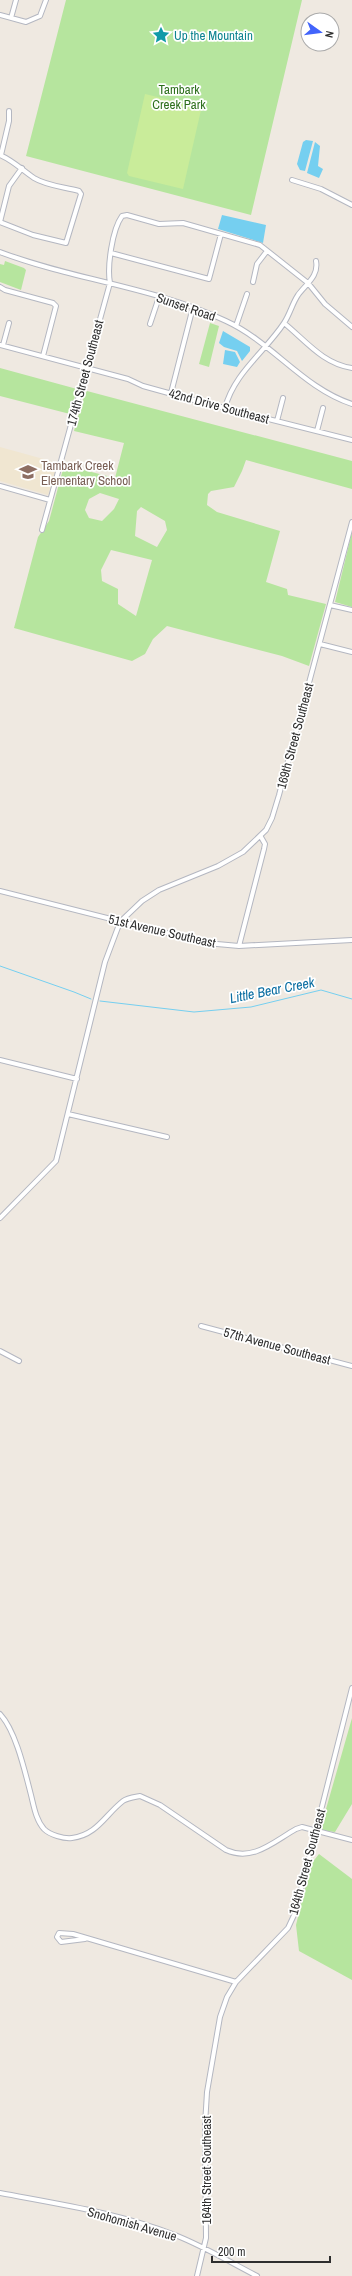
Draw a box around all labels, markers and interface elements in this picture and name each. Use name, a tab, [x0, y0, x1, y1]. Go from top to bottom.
north arrow	[300, 12, 340, 52]
place icon: Up the Mountain	[151, 25, 171, 45]
place label: Up the Mountain	[174, 27, 253, 44]
text: N	[322, 30, 337, 39]
park label: Tambark Creek Park	[152, 81, 206, 113]
street label: Sunset Road	[154, 289, 218, 325]
street label: 174th Street Southeast	[63, 318, 107, 428]
street label: 42nd Drive Southeast	[167, 384, 271, 428]
place label: Tambark Creek Elementary School	[41, 457, 130, 489]
school or university icon: Tambark Creek Elementary School	[18, 462, 38, 482]
street label: 169th Street Southeast	[273, 681, 317, 791]
street label: 51st Avenue Southeast	[107, 910, 217, 952]
water label: Little Bear Creek	[228, 973, 317, 1007]
street label: 57th Avenue Southeast	[222, 1324, 332, 1368]
street label: 164th Street Southeast	[285, 1807, 329, 1917]
street label: 164th Street Southeast	[198, 2115, 215, 2225]
street label: Snohomish Avenue	[85, 2203, 179, 2245]
scale bar	[212, 2238, 330, 2264]
text: 200 m	[218, 2244, 245, 2260]

